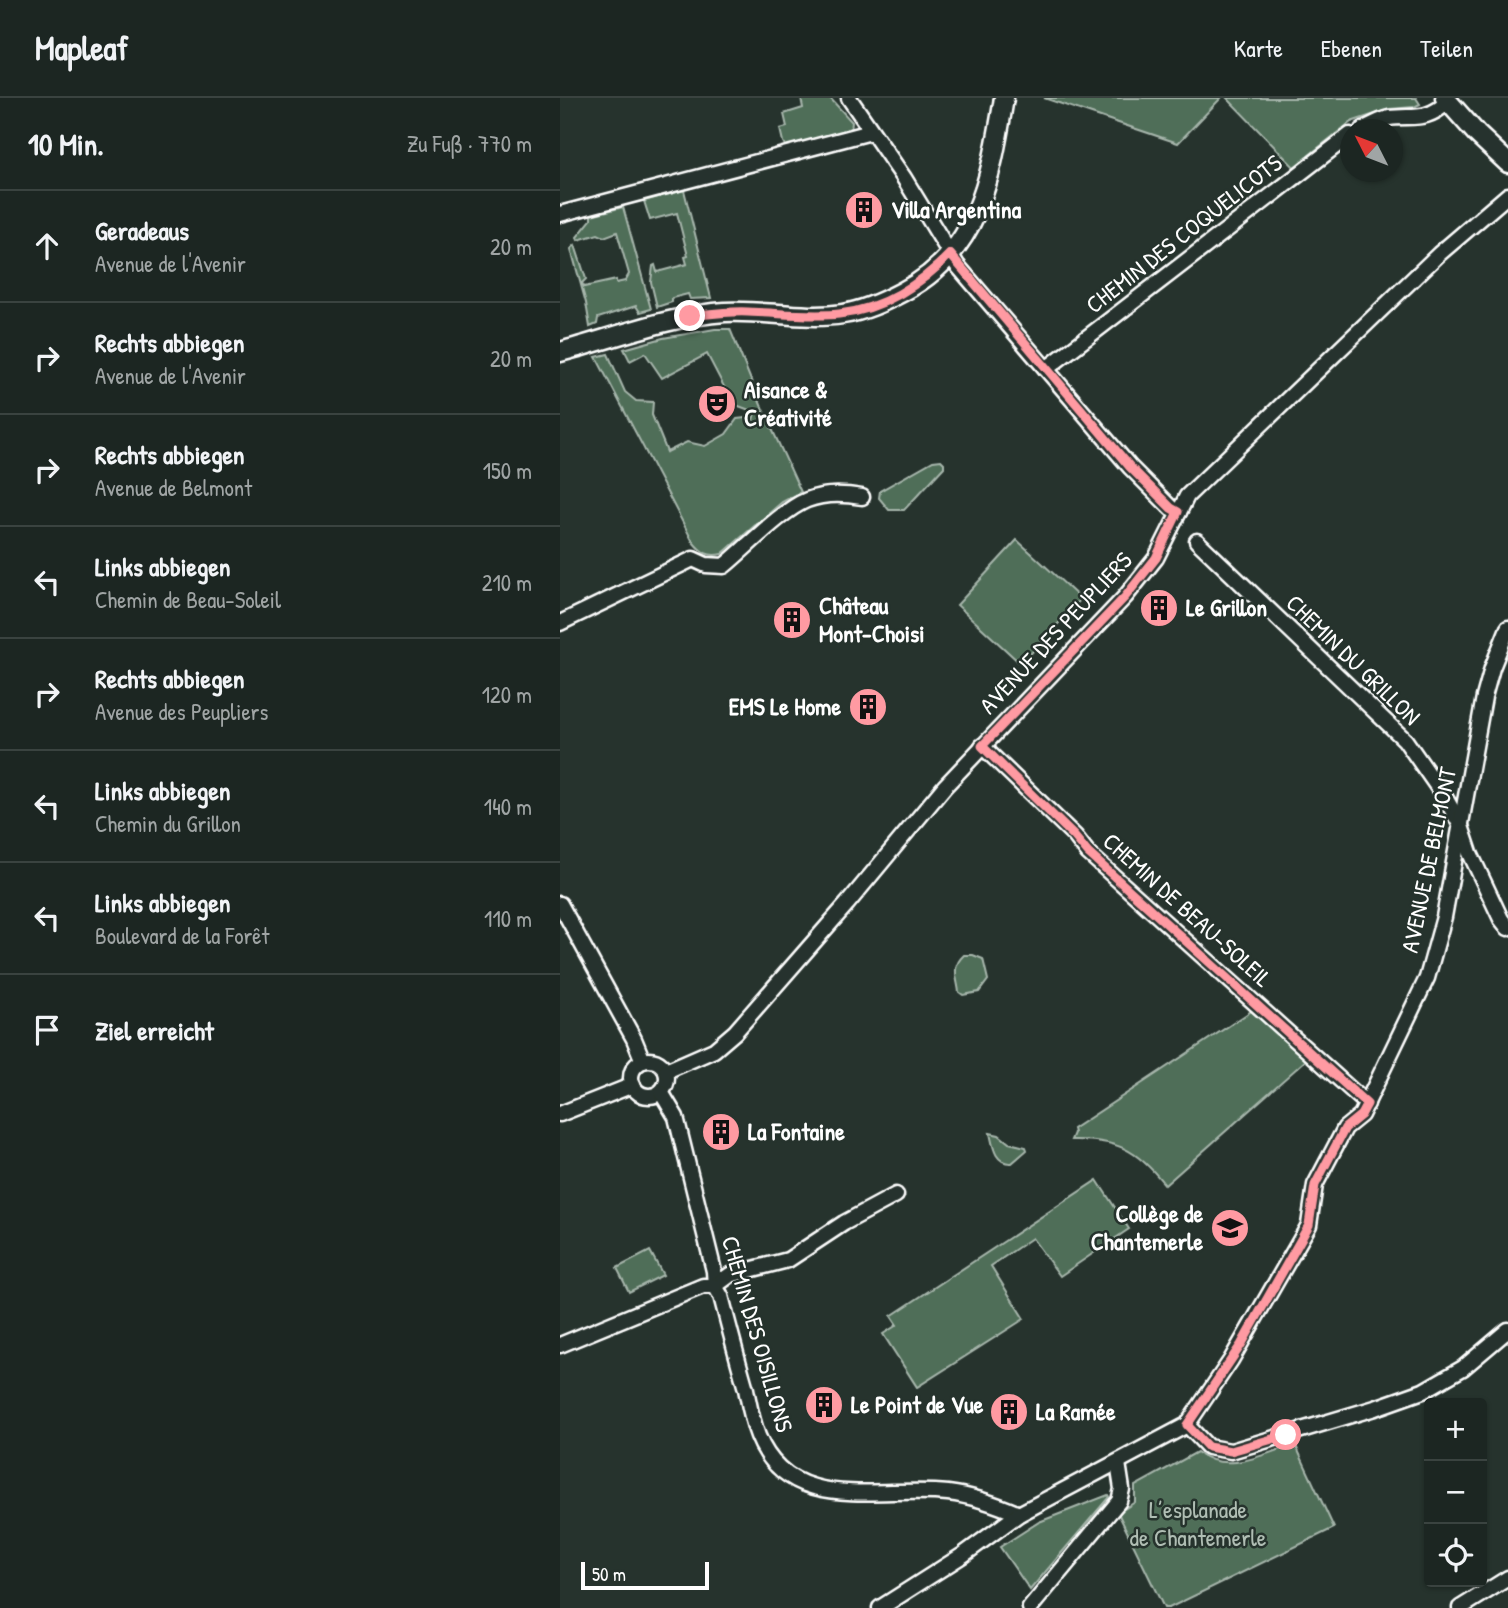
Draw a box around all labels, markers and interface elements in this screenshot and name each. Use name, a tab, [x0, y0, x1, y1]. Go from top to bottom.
text: Mapleaf	[35, 26, 128, 70]
text: Karte	[1234, 32, 1283, 64]
text: Ebenen	[1321, 32, 1382, 64]
text: Teilen	[1420, 32, 1473, 64]
north arrow	[1340, 119, 1403, 182]
text: 10 Min.	[28, 124, 104, 164]
text: Zu Fuß · 770 m	[407, 128, 532, 159]
street label: CHEMIN DES COQUELICOTS	[1079, 146, 1288, 320]
building icon: Villa Argentina	[843, 189, 885, 231]
place label: Villa Argentina	[891, 193, 1022, 226]
text: Geradeaus	[95, 213, 189, 248]
icon: ahead	[28, 227, 66, 265]
text: 20 m	[490, 231, 532, 262]
text: Avenue de l'Avenir	[95, 248, 246, 279]
route end	[674, 300, 705, 331]
text: Rechts abbiegen	[95, 325, 245, 360]
icon: right	[28, 339, 66, 377]
text: 20 m	[490, 343, 532, 374]
text: Avenue de l'Avenir	[95, 360, 246, 391]
place label: Aisance & Créativité	[744, 373, 832, 433]
theatre icon: Aisance & Créativité	[696, 383, 738, 425]
text: Rechts abbiegen	[95, 437, 245, 472]
icon: right	[28, 451, 66, 489]
text: 150 m	[483, 455, 532, 486]
text: Avenue de Belmont	[95, 472, 252, 503]
street label: AVENUE DES PEUPLIERS	[972, 544, 1139, 720]
text: Links abbiegen	[95, 549, 231, 584]
icon: left	[28, 563, 66, 601]
text: 210 m	[482, 567, 532, 598]
text: Chemin de Beau-Soleil	[95, 584, 281, 615]
building icon: Le Grillon	[1138, 587, 1180, 629]
street label: CHEMIN DU GRILLON	[1280, 587, 1428, 732]
place label: Château Mont-Choisi	[819, 589, 925, 649]
place label: Le Grillon	[1186, 591, 1267, 623]
building icon: Château Mont-Choisi	[771, 599, 813, 641]
text: Rechts abbiegen	[95, 661, 245, 696]
icon: right	[28, 675, 66, 713]
text: 120 m	[482, 679, 532, 710]
building icon: EMS Le Home	[847, 686, 889, 728]
place label: EMS Le Home	[729, 690, 841, 722]
text: Avenue des Peupliers	[95, 696, 268, 727]
street label: AVENUE DE BELMONT	[1393, 763, 1463, 955]
text: Links abbiegen	[95, 773, 231, 808]
icon: left	[28, 787, 66, 825]
text: 140 m	[484, 791, 532, 822]
text: Chemin du Grillon	[95, 808, 241, 839]
street label: CHEMIN DE BEAU-SOLEIL	[1096, 825, 1279, 994]
text: Links abbiegen	[95, 885, 231, 920]
icon: left	[28, 899, 66, 937]
text: 110 m	[484, 903, 532, 934]
text: Boulevard de la Forêt	[95, 920, 269, 951]
icon: arrive	[28, 1011, 66, 1049]
text: Ziel erreicht	[95, 1013, 214, 1048]
building icon: La Fontaine	[700, 1111, 742, 1153]
place label: La Fontaine	[748, 1115, 845, 1147]
place label: Collège de Chantemerle	[1091, 1197, 1203, 1257]
school or university icon: Collège de Chantemerle	[1209, 1207, 1251, 1249]
street label: CHEMIN DES OISILLONS	[715, 1232, 801, 1435]
building icon: Le Point de Vue	[803, 1384, 845, 1426]
place label: Le Point de Vue	[851, 1388, 984, 1420]
building icon: La Ramée	[988, 1391, 1030, 1433]
place label: La Ramée	[1036, 1395, 1116, 1427]
map controls	[1424, 1398, 1487, 1587]
button: +	[1424, 1398, 1487, 1461]
route start	[1270, 1419, 1301, 1450]
button: −	[1424, 1461, 1487, 1524]
park label: L’esplanade de Chantemerle	[1130, 1493, 1267, 1553]
button: locate	[1424, 1524, 1487, 1587]
scale bar	[581, 1559, 709, 1591]
text: 50 m	[592, 1561, 626, 1587]

